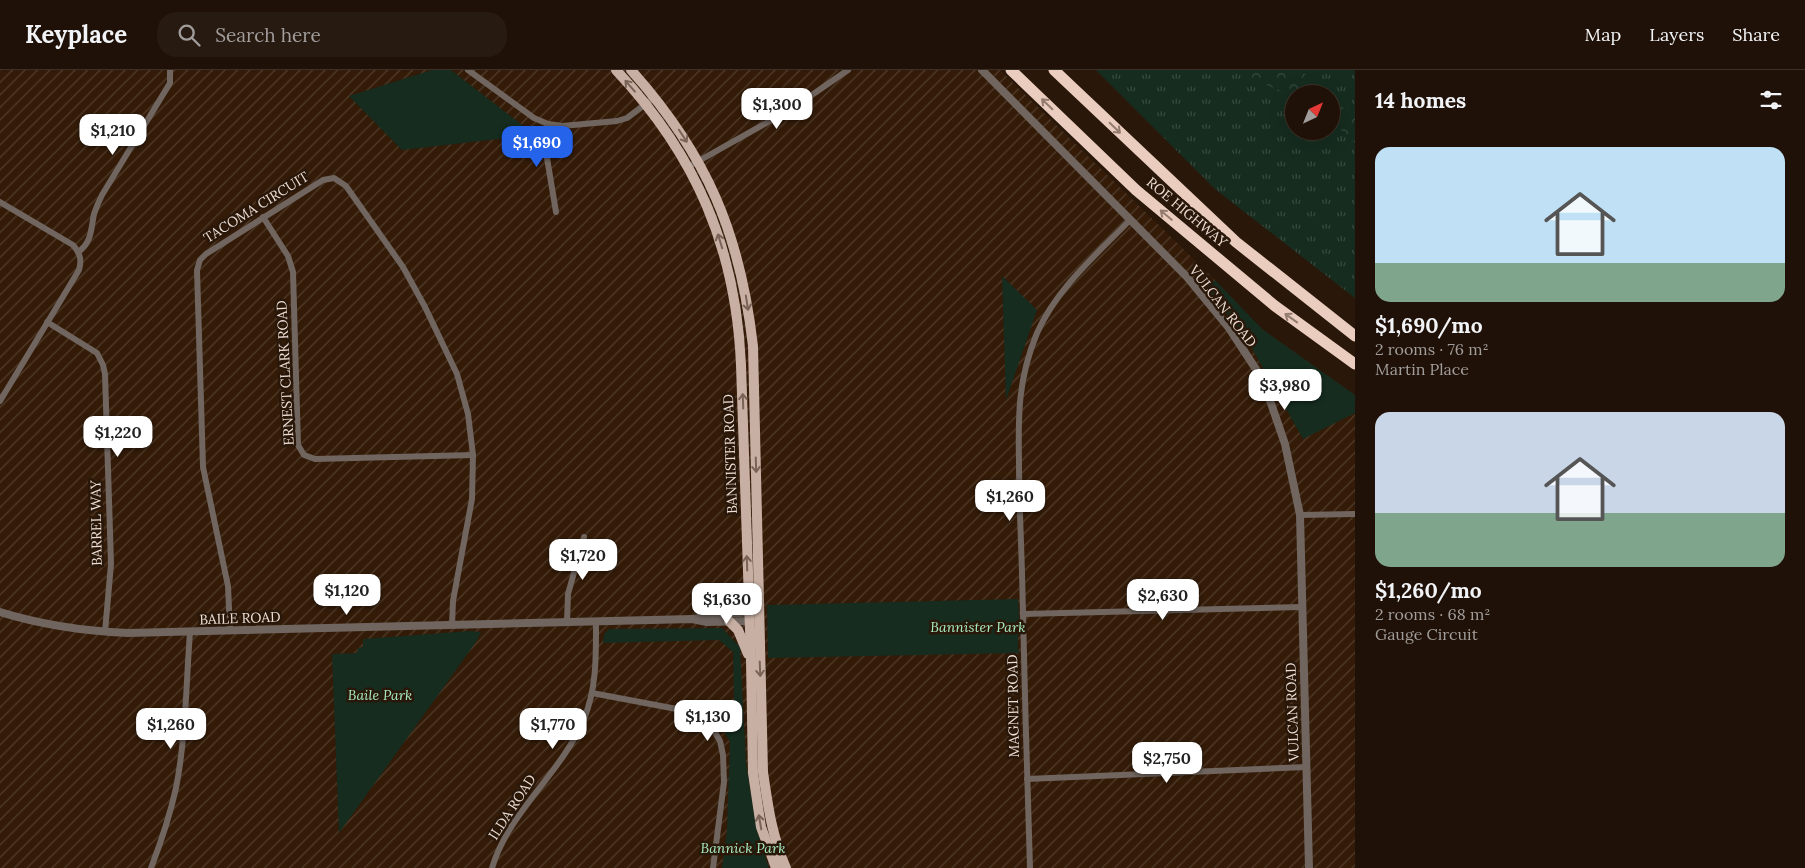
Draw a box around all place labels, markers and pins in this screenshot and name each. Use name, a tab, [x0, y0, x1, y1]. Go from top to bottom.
pin: $1,300	[736, 88, 818, 130]
pin: $1,210	[72, 114, 154, 156]
pin: $1,690	[496, 126, 578, 168]
pin: $3,980	[1244, 368, 1326, 411]
pin: $1,220	[77, 416, 159, 458]
pin: $1,260	[969, 480, 1051, 522]
pin: $1,720	[542, 538, 624, 581]
pin: $1,120	[306, 574, 388, 616]
pin: $2,630	[1122, 578, 1204, 621]
pin: $1,630	[686, 582, 768, 625]
pin: $1,130	[667, 700, 749, 742]
pin: $1,260	[130, 708, 212, 750]
pin: $1,770	[512, 708, 594, 750]
pin: $2,750	[1126, 742, 1208, 784]

